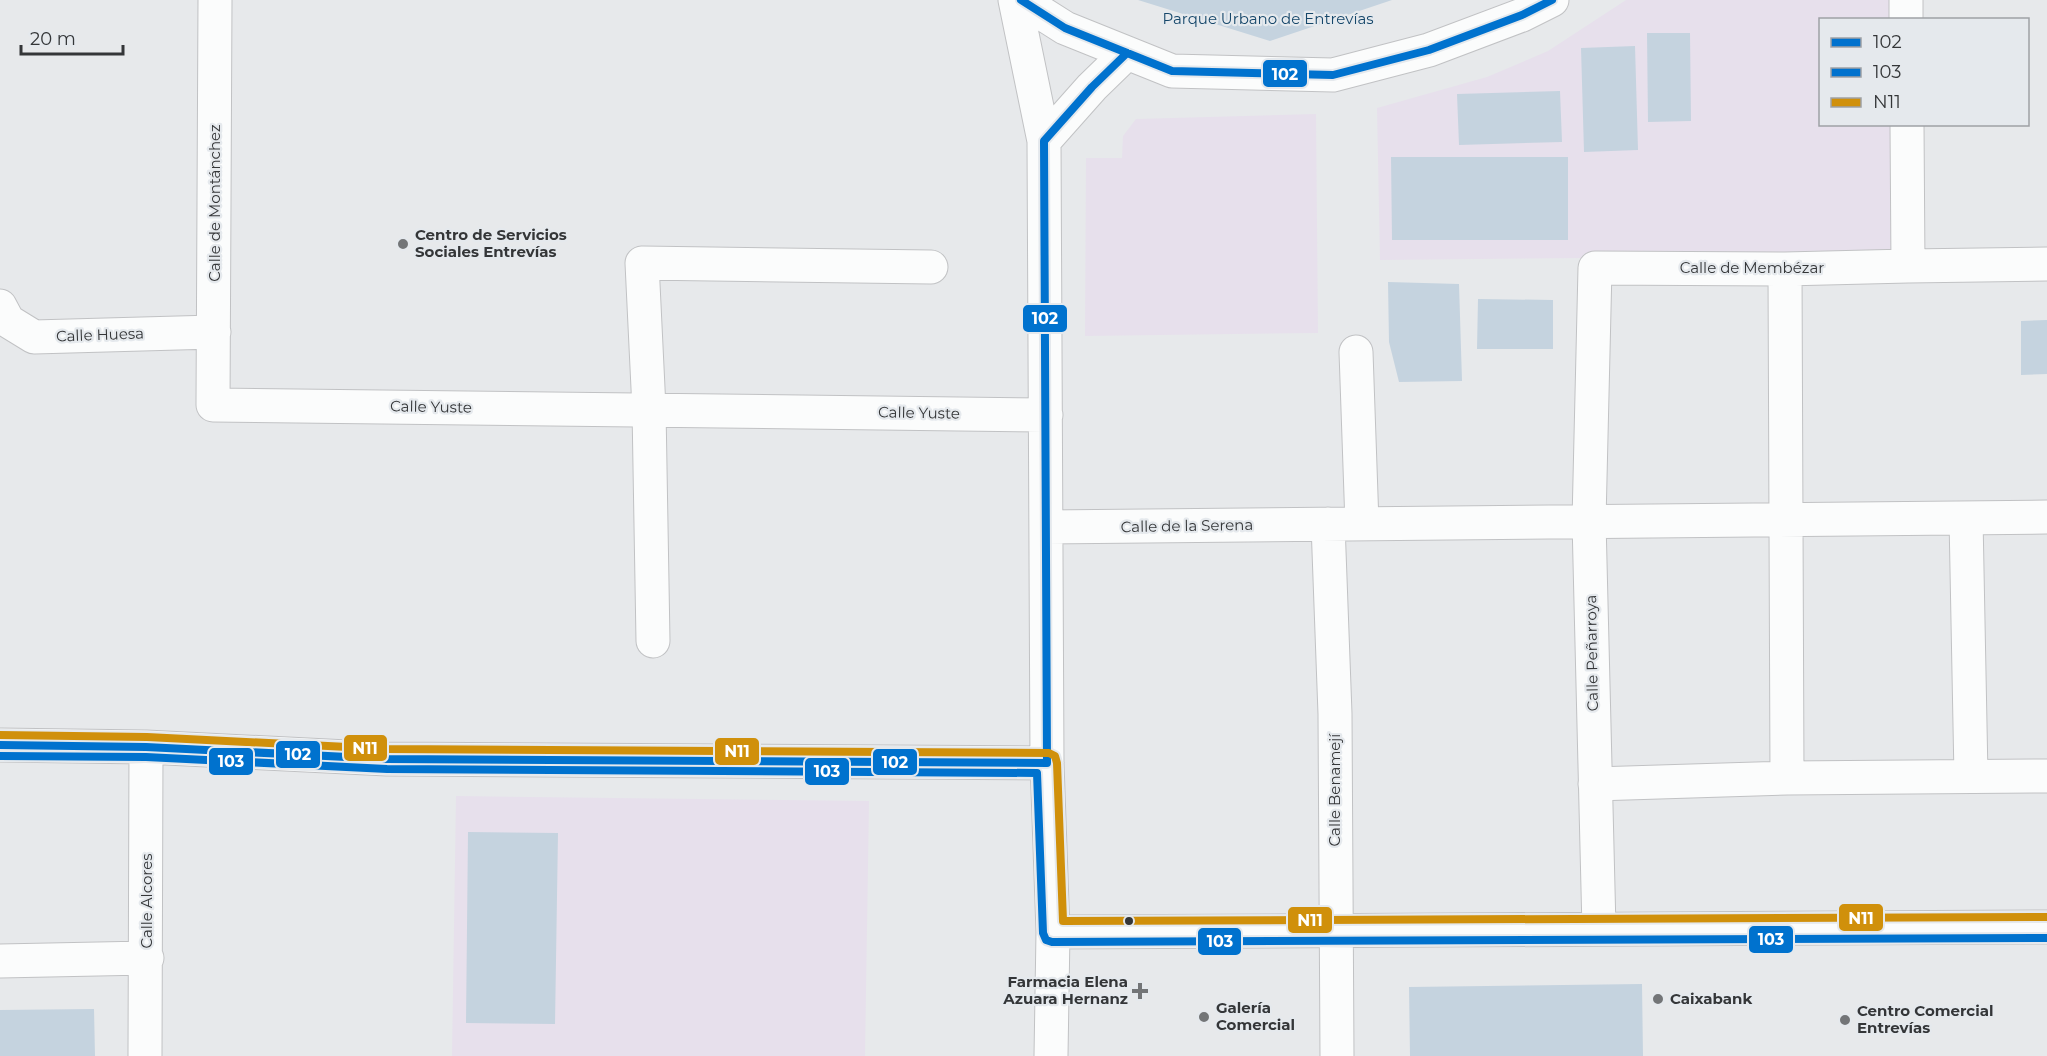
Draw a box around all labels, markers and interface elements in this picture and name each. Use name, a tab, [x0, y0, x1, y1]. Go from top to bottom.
park label: Parque Urbano de Entrevías	[1162, 9, 1374, 28]
scale bar	[21, 18, 123, 56]
legend	[1819, 18, 2029, 126]
text: 20 m	[30, 28, 76, 50]
text: 102	[1873, 31, 1902, 53]
line badge: 102	[1262, 59, 1308, 88]
text: 103	[1873, 61, 1901, 83]
text: 102	[1272, 65, 1298, 84]
text: N11	[1873, 91, 1901, 113]
street label: Calle de Montánchez	[205, 124, 224, 282]
place label: Centro de Servicios Sociales Entrevías	[415, 225, 567, 261]
marker: Centro de Servicios Sociales Entrevías	[396, 237, 410, 251]
street label: Calle de Membézar	[1680, 258, 1824, 277]
line badge: 102	[1022, 304, 1068, 333]
text: 102	[1032, 309, 1058, 328]
street label: Calle Huesa	[56, 323, 144, 346]
street label: Calle Yuste	[390, 396, 472, 417]
street label: Calle Yuste	[878, 402, 960, 423]
street label: Calle de la Serena	[1121, 515, 1253, 536]
street label: Calle Peñarroya	[1581, 595, 1602, 711]
street label: Calle Benamejí	[1325, 733, 1344, 846]
line badge: N11	[343, 734, 388, 762]
line badge: N11	[714, 737, 760, 766]
text: N11	[352, 739, 378, 758]
line badge: 102	[275, 740, 321, 769]
text: N11	[724, 742, 750, 761]
text: 102	[285, 745, 311, 764]
line badge: 103	[208, 747, 254, 776]
line badge: 102	[872, 748, 918, 776]
text: 103	[218, 752, 244, 771]
text: 102	[882, 753, 908, 772]
line badge: 103	[804, 757, 850, 786]
text: 103	[814, 762, 840, 781]
street label: Calle Alcores	[137, 853, 156, 949]
line badge: N11	[1838, 903, 1884, 932]
line badge: N11	[1287, 906, 1333, 934]
text: N11	[1848, 909, 1874, 928]
text: N11	[1297, 911, 1323, 930]
unlabelled marker	[1123, 915, 1135, 927]
line badge: 103	[1748, 925, 1794, 954]
line badge: 103	[1197, 927, 1242, 956]
text: 103	[1758, 930, 1784, 949]
text: 103	[1207, 932, 1233, 951]
place label: Farmacia Elena Azuara Hernanz	[1002, 972, 1128, 1008]
marker: Farmacia Elena Azuara Hernanz	[1133, 984, 1147, 998]
place label: Caixabank	[1670, 989, 1752, 1008]
marker: Caixabank	[1651, 992, 1665, 1006]
place label: Galería Comercial	[1216, 998, 1295, 1034]
place label: Centro Comercial Entrevías	[1857, 1001, 1993, 1037]
marker: Galería Comercial	[1197, 1010, 1211, 1024]
marker: Centro Comercial Entrevías	[1838, 1013, 1852, 1027]

